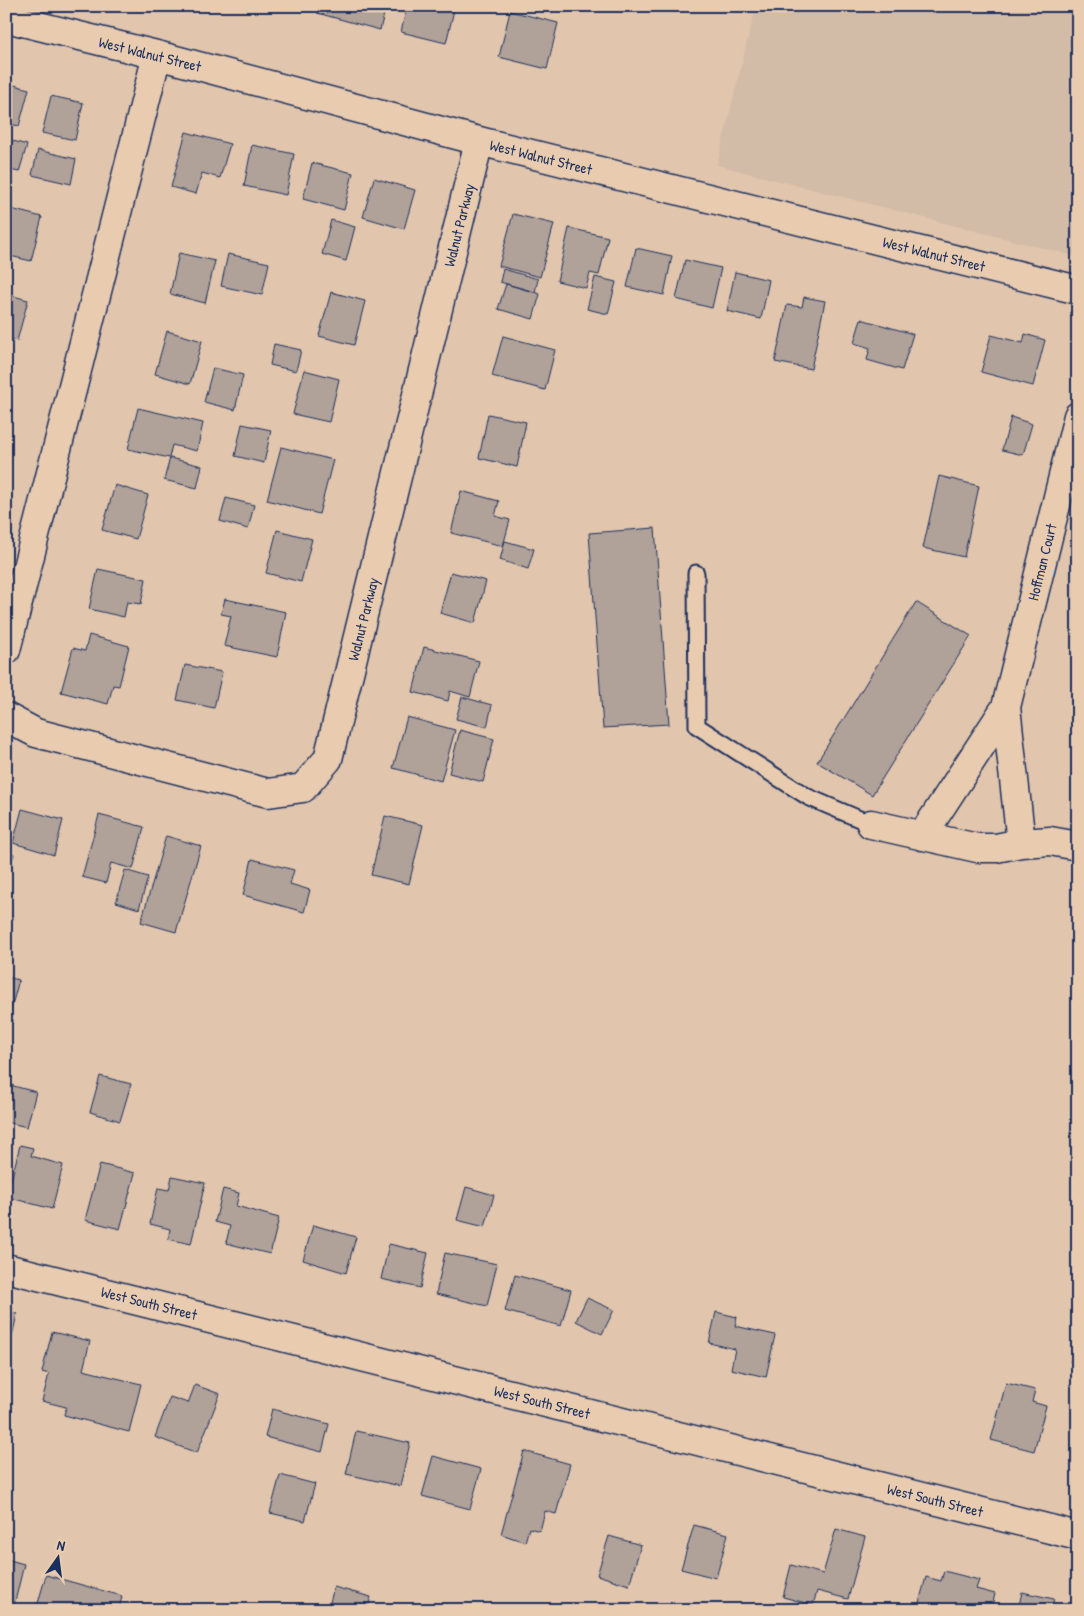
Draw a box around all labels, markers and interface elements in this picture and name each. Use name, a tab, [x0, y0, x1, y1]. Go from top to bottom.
street label: West Walnut Street	[97, 31, 204, 77]
street label: West Walnut Street	[488, 134, 595, 180]
street label: Walnut Parkway	[439, 181, 479, 269]
street label: West Walnut Street	[881, 231, 988, 277]
street label: Hoffman Court	[1022, 521, 1062, 603]
street label: Walnut Parkway	[343, 575, 383, 663]
street label: West South Street	[99, 1281, 200, 1325]
street label: West South Street	[492, 1380, 593, 1424]
street label: West South Street	[885, 1478, 986, 1522]
north arrow	[32, 1534, 82, 1584]
text: N	[55, 1535, 68, 1555]

